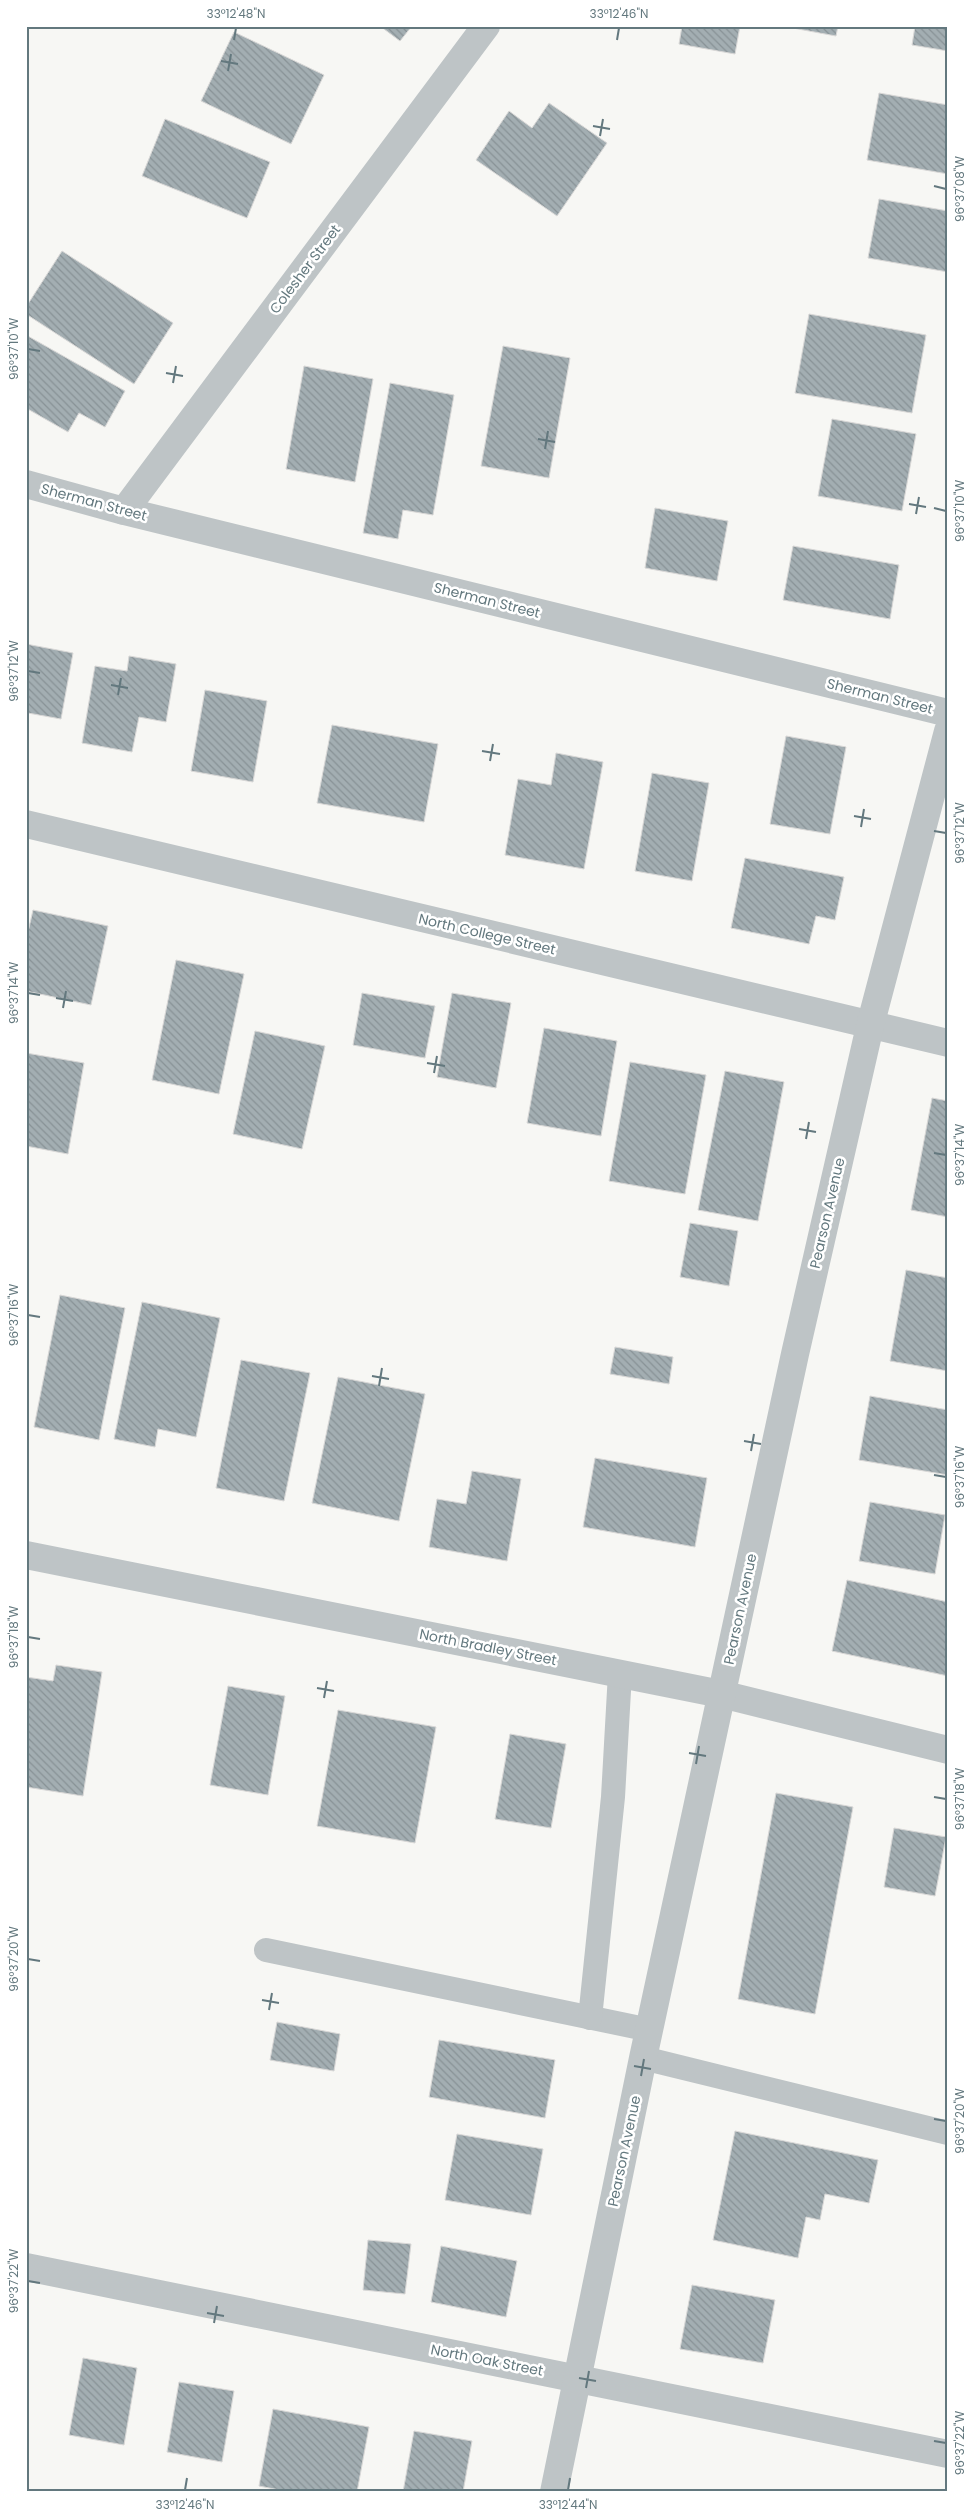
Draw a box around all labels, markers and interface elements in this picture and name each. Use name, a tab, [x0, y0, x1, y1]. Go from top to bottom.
text: 33°12'48"N	[207, 5, 265, 22]
text: 33°12'46"N	[590, 5, 648, 22]
text: 96°37'08"W	[951, 156, 968, 222]
street label: Colesher Street	[265, 220, 345, 318]
text: 96°37'10"W	[5, 318, 22, 380]
street label: Sherman Street	[39, 478, 149, 526]
text: 96°37'10"W	[951, 480, 968, 542]
street label: Sherman Street	[432, 577, 542, 623]
text: 96°37'12"W	[5, 640, 22, 702]
street label: Sherman Street	[825, 673, 935, 719]
text: 96°37'12"W	[951, 802, 968, 864]
street label: North College Street	[417, 909, 557, 959]
text: 96°37'14"W	[5, 962, 22, 1024]
text: 96°37'14"W	[951, 1124, 968, 1186]
street label: Pearson Avenue	[805, 1155, 850, 1270]
text: 96°37'16"W	[5, 1284, 22, 1346]
text: 96°37'16"W	[951, 1446, 968, 1508]
street label: Pearson Avenue	[718, 1551, 762, 1666]
text: 96°37'18"W	[5, 1606, 22, 1668]
street label: North Bradley Street	[418, 1624, 558, 1670]
text: 96°37'18"W	[951, 1768, 968, 1830]
text: 96°37'20"W	[5, 1926, 22, 1992]
text: 96°37'20"W	[951, 2088, 968, 2154]
street label: Pearson Avenue	[602, 2093, 646, 2208]
text: 96°37'22"W	[5, 2248, 22, 2313]
street label: North Oak Street	[429, 2339, 545, 2381]
text: 96°37'22"W	[951, 2410, 968, 2475]
text: 33°12'46"N	[156, 2496, 214, 2513]
text: 33°12'44"N	[539, 2496, 597, 2513]

